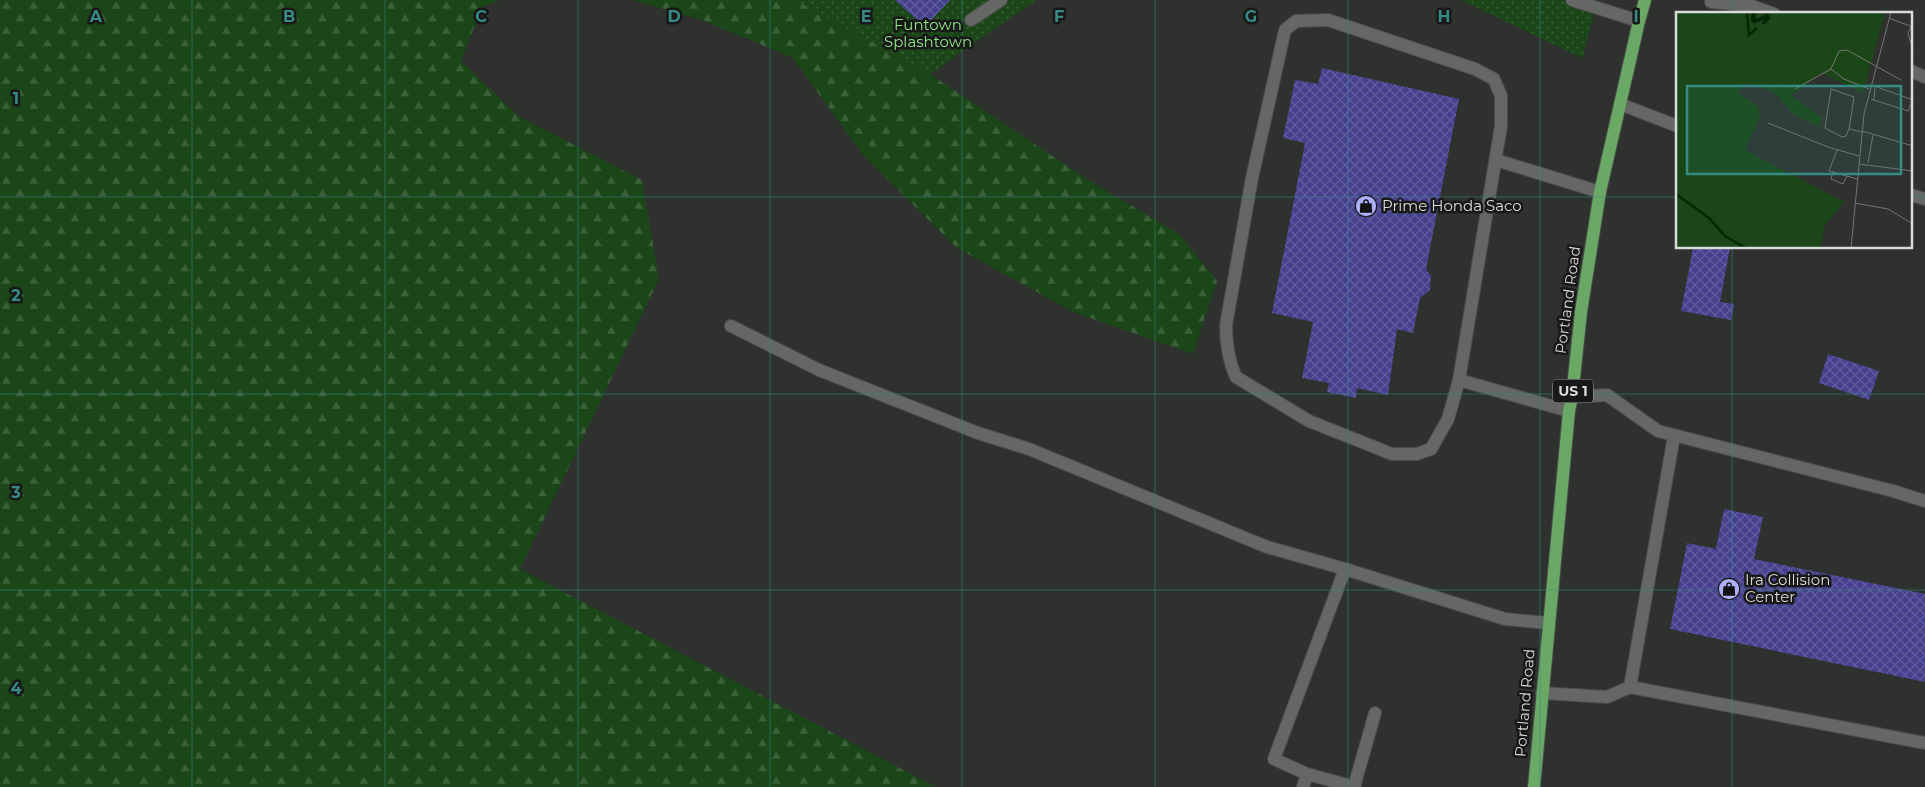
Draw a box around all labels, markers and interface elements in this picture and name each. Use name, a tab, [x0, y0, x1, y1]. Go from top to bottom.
text: A	[89, 7, 103, 26]
text: B	[283, 7, 295, 26]
text: C	[475, 7, 487, 26]
text: D	[667, 7, 681, 26]
text: E	[861, 7, 871, 26]
text: F	[1054, 7, 1064, 26]
text: G	[1245, 7, 1257, 26]
text: H	[1438, 7, 1450, 26]
text: I	[1633, 7, 1639, 26]
inset map	[1676, 12, 1912, 249]
park label: Funtown Splashtown	[884, 15, 972, 51]
text: 1	[13, 89, 19, 108]
shop icon: Prime Honda Saco	[1354, 194, 1378, 218]
place label: Prime Honda Saco	[1382, 196, 1522, 215]
street label: Portland Road	[1551, 245, 1584, 355]
text: 2	[11, 286, 21, 305]
road number: US 1	[1553, 380, 1593, 402]
text: 3	[10, 483, 21, 502]
place label: Ira Collision Center	[1745, 570, 1830, 606]
shop icon: Ira Collision Center	[1717, 577, 1741, 601]
street label: Portland Road	[1510, 648, 1539, 758]
text: 4	[10, 679, 22, 698]

